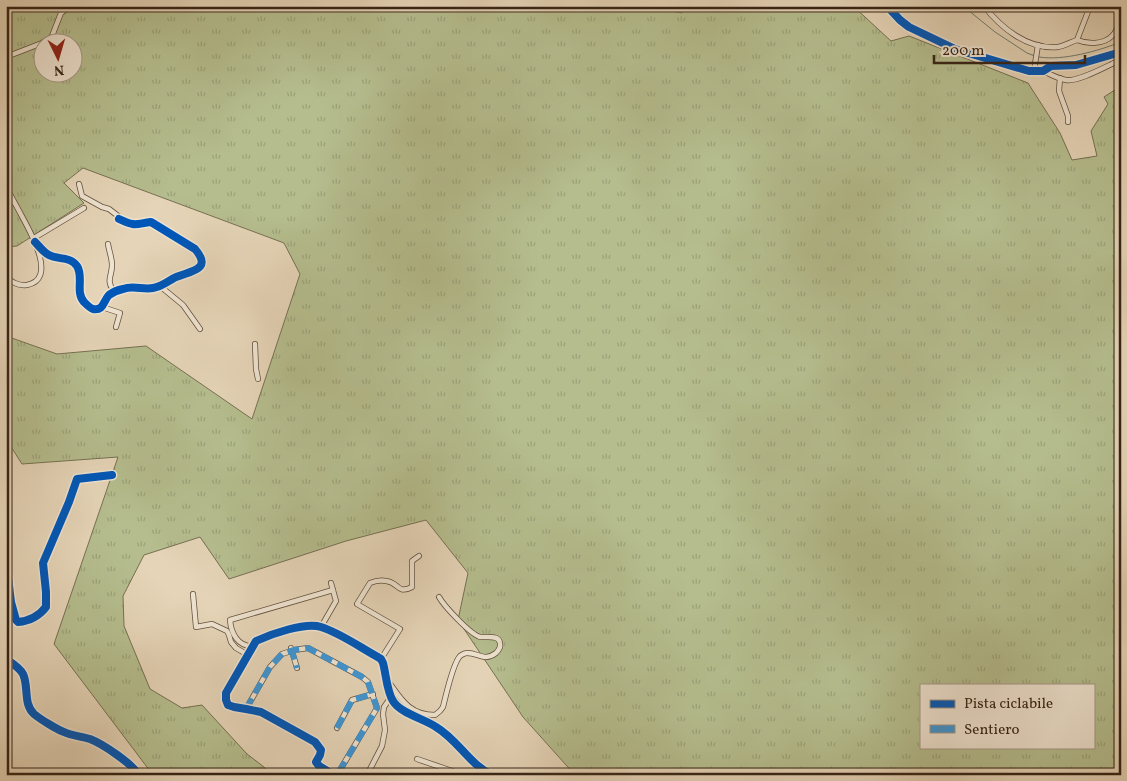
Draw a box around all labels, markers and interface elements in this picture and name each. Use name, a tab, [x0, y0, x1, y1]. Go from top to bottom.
north arrow	[32, 32, 82, 82]
scale bar	[934, 32, 1086, 64]
text: 200 m	[942, 41, 985, 62]
text: N	[53, 60, 65, 79]
legend	[920, 684, 1094, 748]
text: Pista ciclabile	[964, 694, 1053, 715]
text: Sentiero	[964, 720, 1020, 741]

